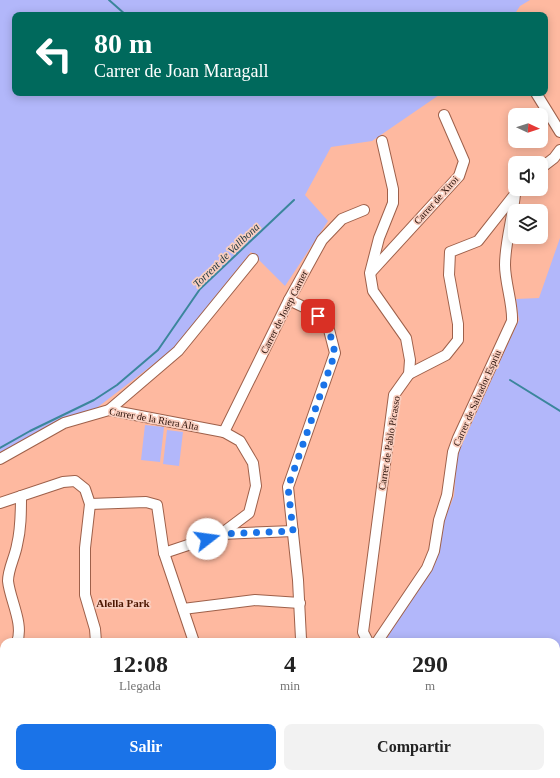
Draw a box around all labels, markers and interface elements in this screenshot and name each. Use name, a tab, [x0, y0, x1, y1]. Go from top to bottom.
icon: left	[28, 28, 80, 80]
text: 80 m	[94, 28, 152, 59]
text: Carrer de Joan Maragall	[94, 61, 268, 81]
north arrow	[508, 108, 548, 148]
map controls	[508, 108, 548, 244]
button: sound	[508, 156, 548, 196]
street label: Carrer de Xiroi	[411, 173, 461, 226]
button: layers	[508, 204, 548, 244]
water label: Torrent de Vallbona	[190, 220, 262, 290]
street label: Carrer de Josep Carner	[258, 268, 310, 355]
pin	[301, 299, 335, 333]
icon: arrive	[307, 305, 329, 327]
street label: Carrer de Salvador Espriu	[451, 348, 503, 448]
street label: Carrer de Pablo Picasso	[376, 395, 402, 491]
street label: Carrer de la Riera Alta	[108, 406, 200, 432]
position arrow	[186, 518, 228, 560]
district label: Alella Park	[96, 597, 151, 609]
text: 12:08	[112, 651, 168, 677]
text: 4	[284, 651, 296, 677]
text: 290	[412, 651, 448, 677]
text: Llegada	[119, 678, 161, 693]
text: min	[280, 678, 300, 693]
text: m	[425, 678, 435, 693]
button: Salir	[16, 724, 276, 770]
button: Compartir	[284, 724, 544, 770]

